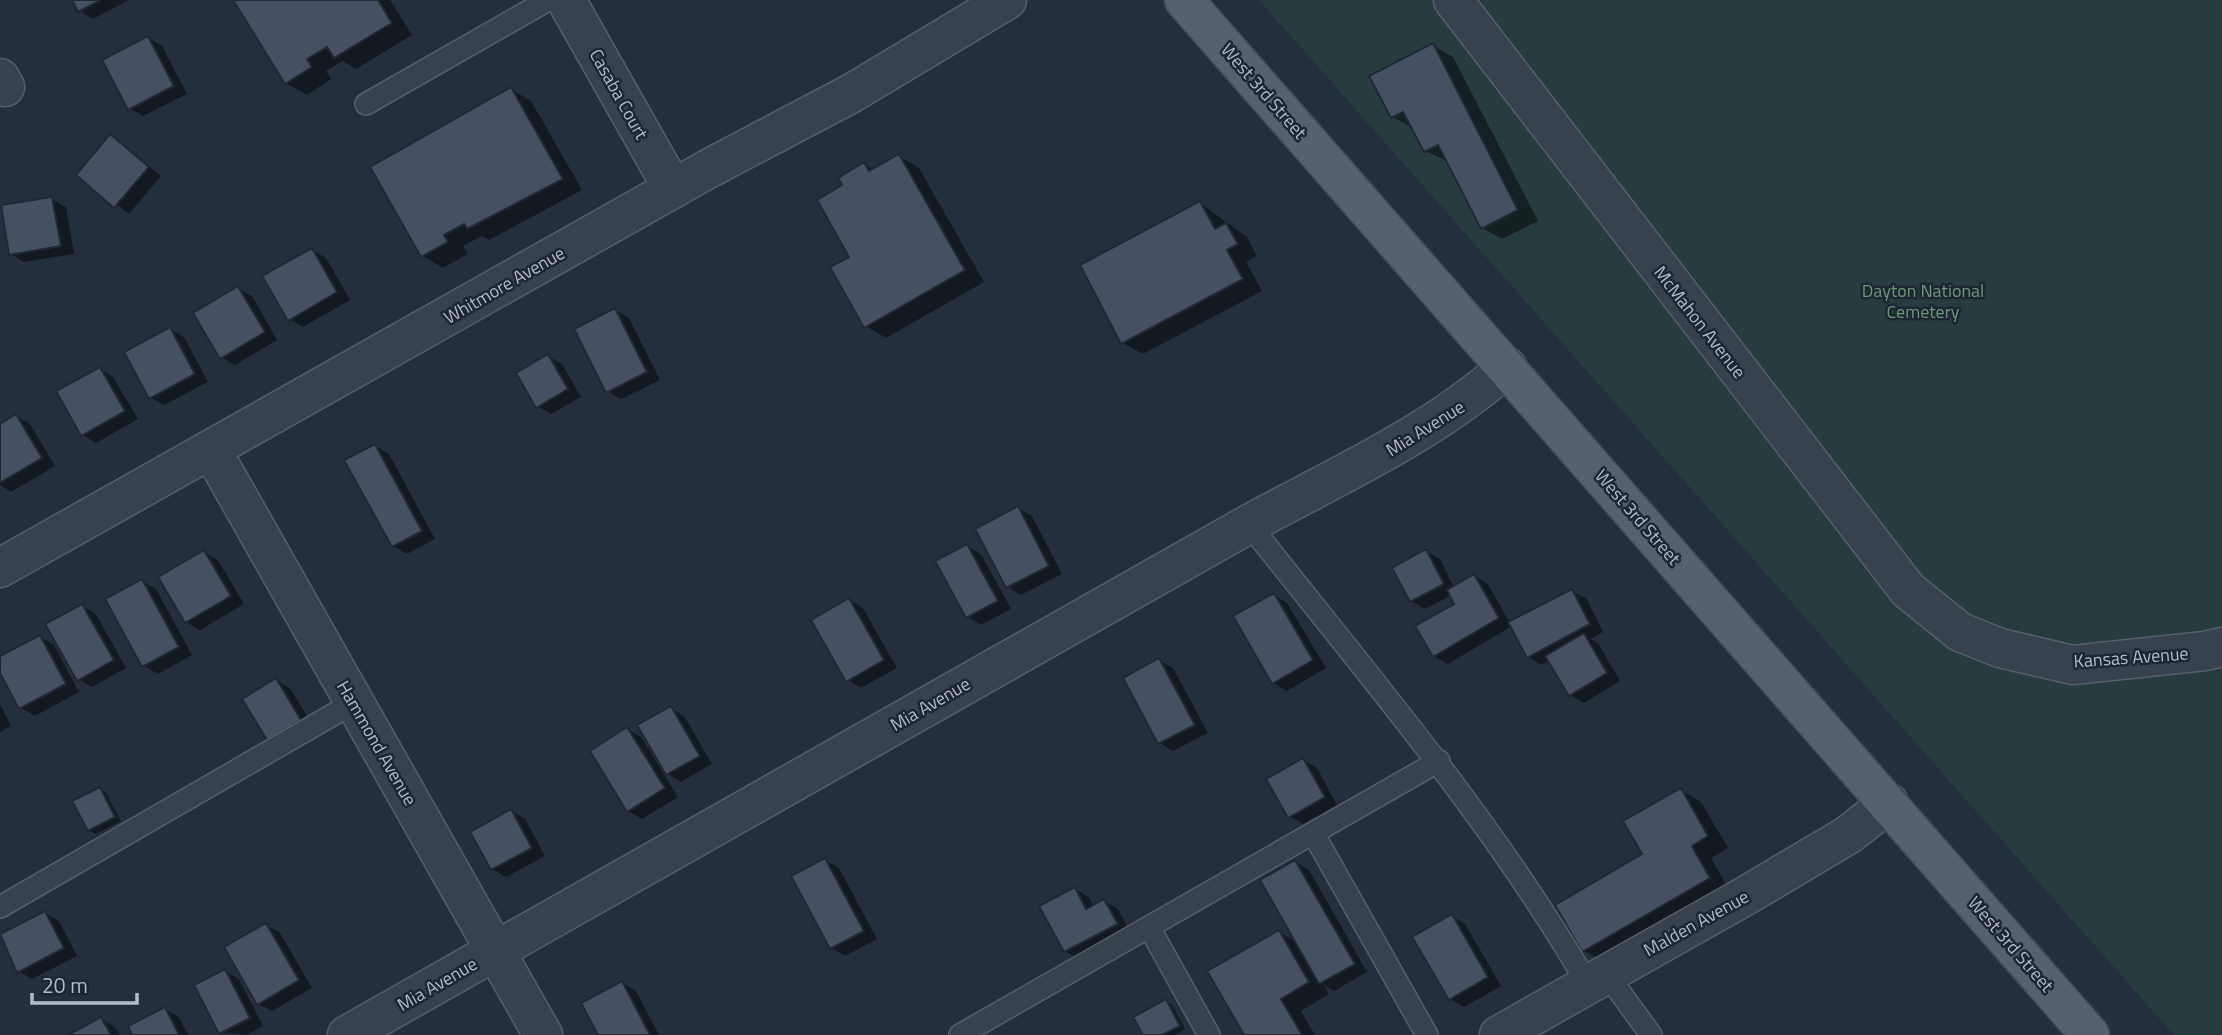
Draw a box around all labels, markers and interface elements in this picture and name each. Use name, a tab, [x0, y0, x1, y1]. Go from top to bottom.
street label: West 3rd Street	[1215, 37, 1314, 145]
street label: Casaba Court	[583, 44, 655, 145]
street label: Whitmore Avenue	[438, 239, 570, 331]
street label: McMahon Avenue	[1647, 260, 1753, 384]
park label: Dayton National Cemetery	[1862, 277, 1984, 325]
street label: Mia Avenue	[1380, 393, 1470, 463]
street label: West 3rd Street	[1589, 463, 1688, 571]
street label: Kansas Avenue	[2073, 640, 2189, 674]
street label: Mia Avenue	[885, 670, 975, 738]
street label: Hammond Avenue	[330, 676, 424, 810]
street label: Malden Avenue	[1638, 883, 1754, 963]
street label: West 3rd Street	[1962, 890, 2061, 998]
street label: Mia Avenue	[392, 950, 482, 1018]
scale bar	[32, 962, 136, 1006]
text: 20 m	[42, 969, 88, 1001]

